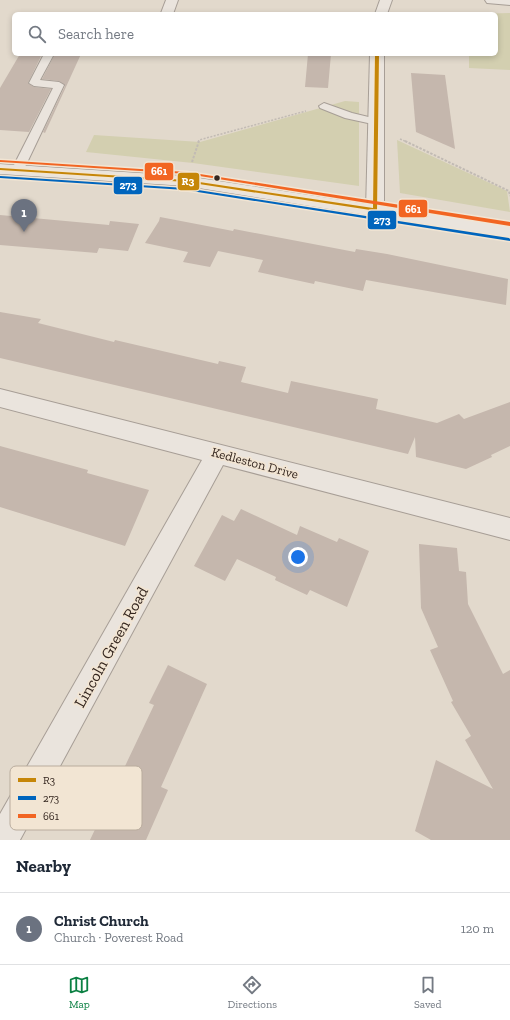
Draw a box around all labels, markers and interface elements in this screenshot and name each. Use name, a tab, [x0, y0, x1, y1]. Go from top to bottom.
search box	[12, 12, 498, 56]
icon: search	[26, 23, 48, 45]
text: Search here	[58, 25, 134, 43]
line badge: 661	[144, 162, 174, 181]
text: 661	[151, 165, 168, 178]
line badge: R3	[177, 172, 200, 191]
unlabelled marker	[212, 173, 222, 183]
text: R3	[182, 175, 195, 188]
line badge: 273	[113, 176, 143, 195]
text: 273	[119, 179, 137, 192]
pin: 1	[11, 199, 37, 232]
line badge: 661	[398, 199, 428, 218]
text: 661	[405, 203, 422, 216]
line badge: 273	[367, 210, 397, 230]
text: 273	[373, 214, 391, 227]
street label: Kedleston Drive	[210, 444, 300, 482]
your location	[288, 547, 308, 567]
street label: Lincoln Green Road	[70, 583, 152, 711]
legend	[10, 766, 142, 830]
text: R3	[43, 774, 55, 787]
text: 273	[43, 792, 59, 805]
text: 661	[43, 810, 60, 823]
text: Nearby	[16, 856, 71, 876]
text: Christ Church	[54, 912, 149, 930]
text: 1	[26, 921, 32, 936]
text: 120 m	[461, 921, 494, 936]
text: Church · Poverest Road	[54, 930, 183, 945]
tab: Map	[68, 974, 90, 1011]
tab: Directions	[227, 974, 277, 1011]
tab: Saved	[414, 974, 442, 1011]

